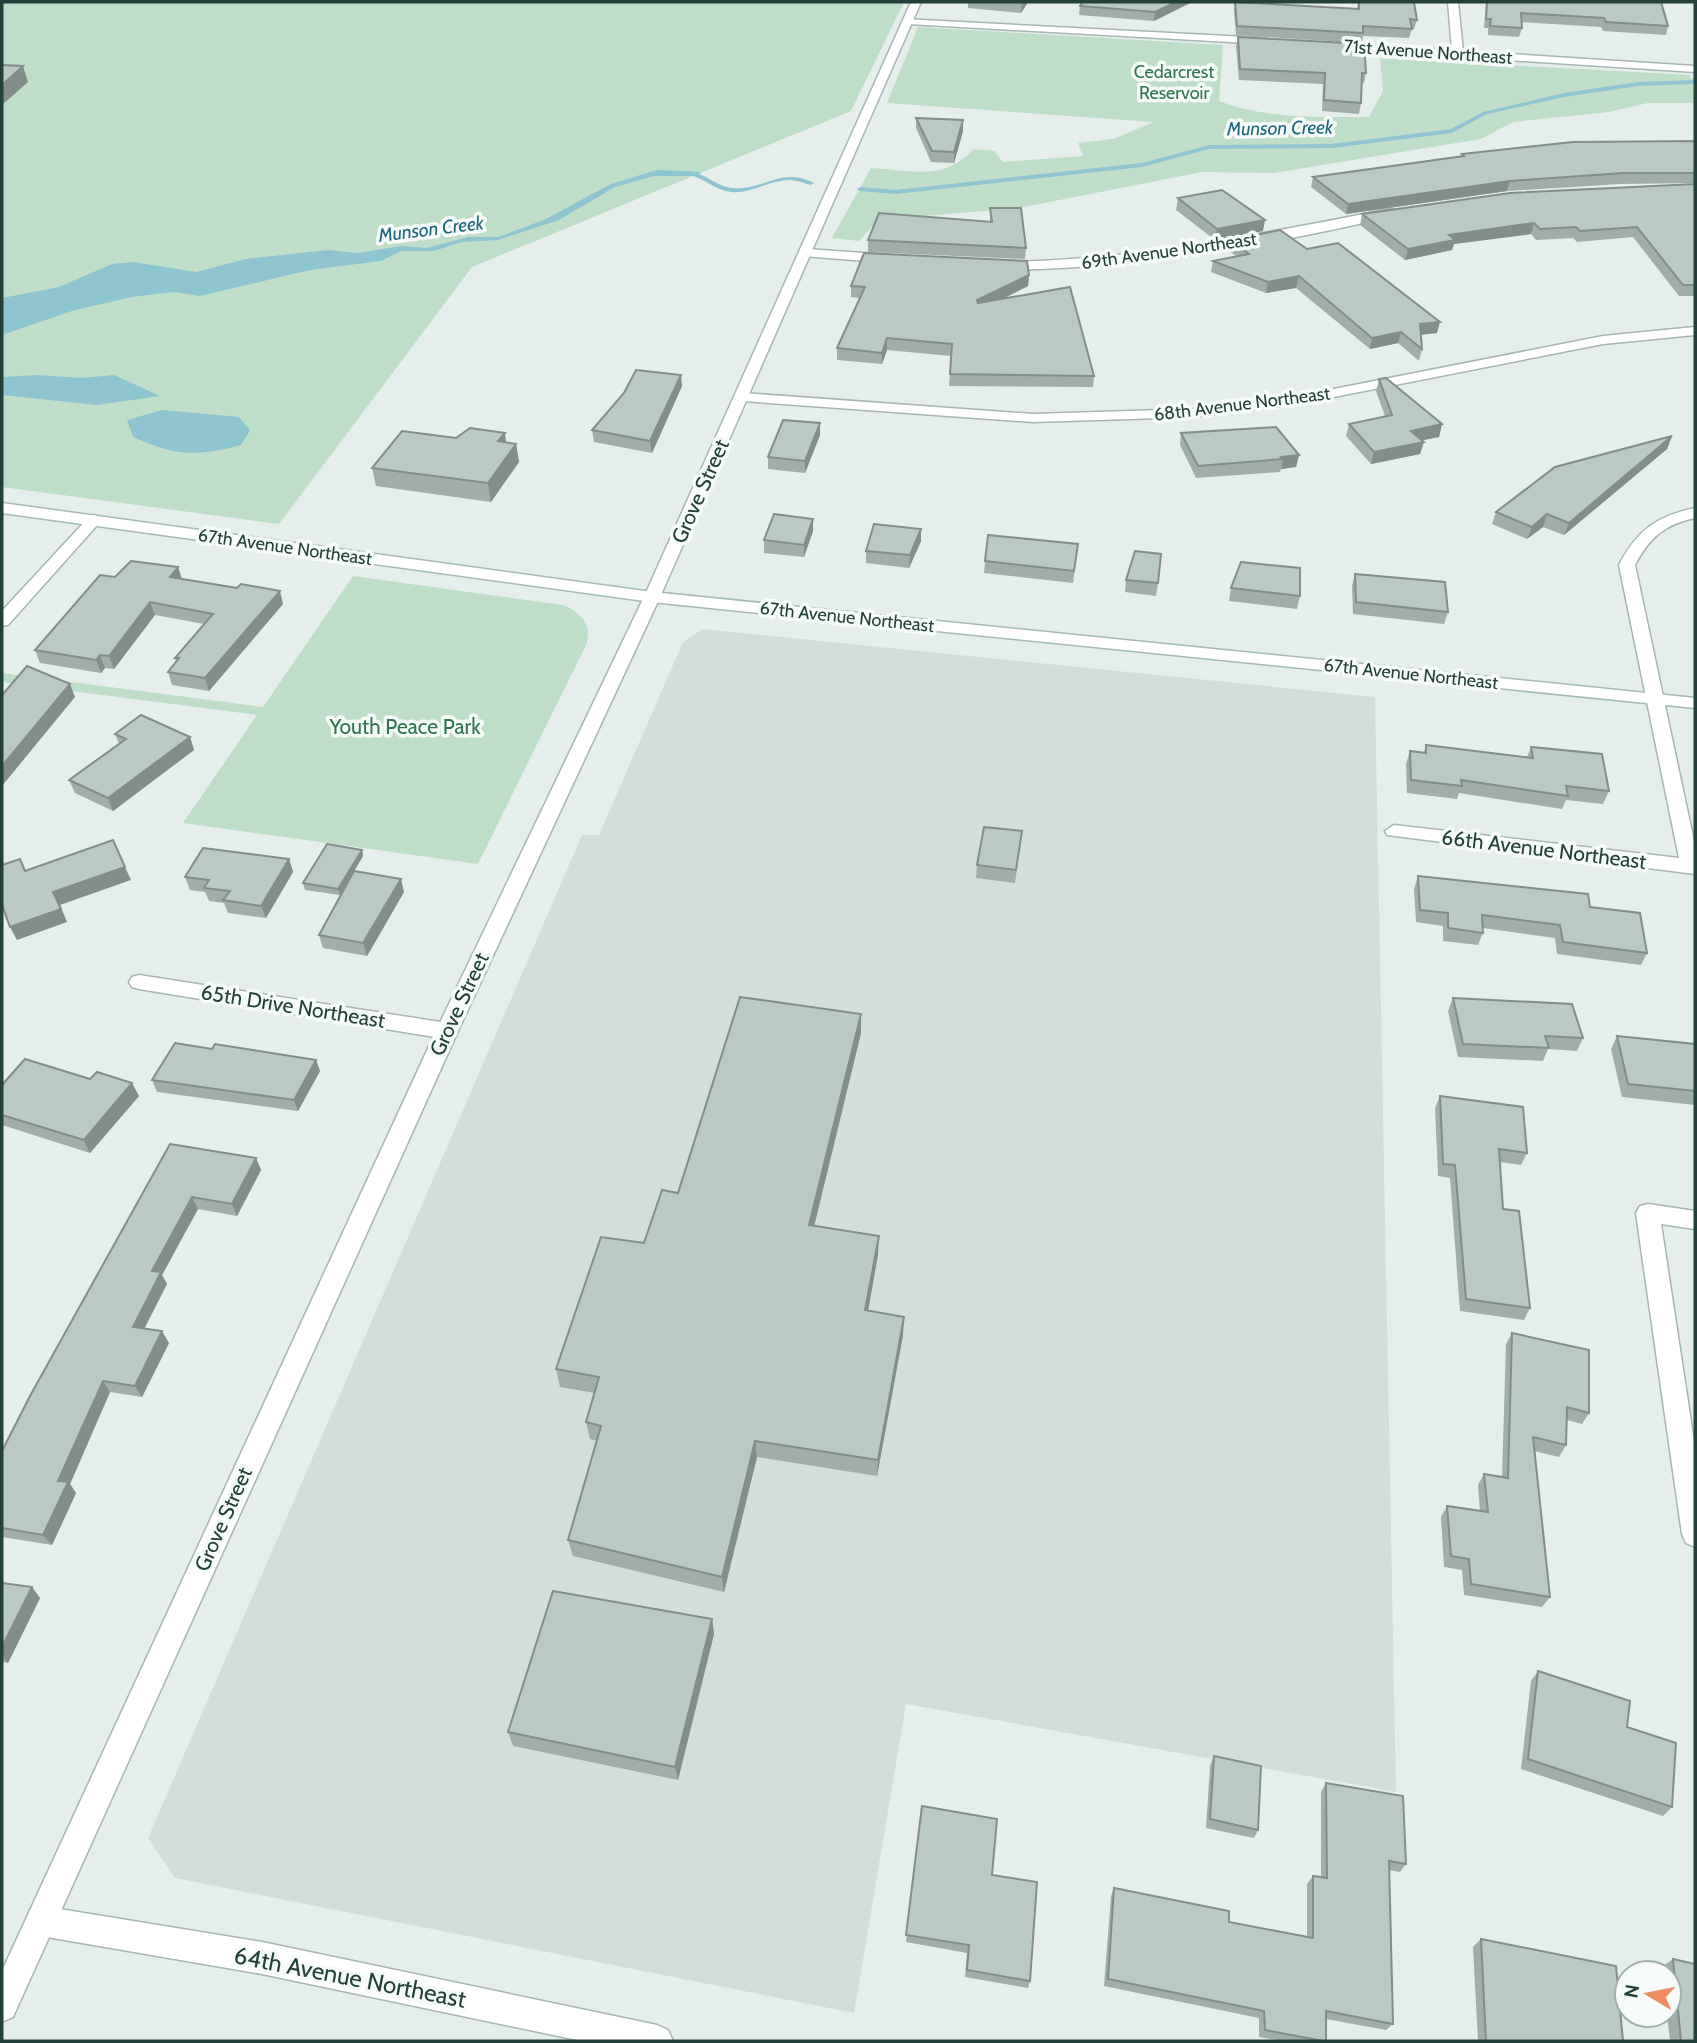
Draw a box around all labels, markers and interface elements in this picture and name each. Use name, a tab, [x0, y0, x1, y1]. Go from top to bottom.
street label: 71st Avenue Northeast	[1343, 35, 1513, 69]
park label: Cedarcrest Reservoir	[1134, 61, 1214, 104]
water label: Munson Creek	[1226, 116, 1334, 140]
water label: Munson Creek	[376, 211, 486, 247]
street label: 69th Avenue Northeast	[1080, 228, 1258, 274]
street label: 68th Avenue Northeast	[1153, 382, 1331, 426]
street label: Grove Street	[666, 435, 734, 547]
street label: 67th Avenue Northeast	[197, 524, 373, 570]
street label: 67th Avenue Northeast	[759, 597, 935, 637]
street label: 67th Avenue Northeast	[1323, 654, 1499, 694]
park label: Youth Peace Park	[328, 714, 481, 739]
street label: 66th Avenue Northeast	[1440, 824, 1648, 874]
street label: Grove Street	[424, 948, 494, 1060]
street label: 65th Drive Northeast	[199, 979, 387, 1033]
street label: Grove Street	[189, 1463, 257, 1575]
street label: 64th Avenue Northeast	[232, 1940, 468, 2014]
north arrow	[1613, 1959, 1683, 2029]
text: N	[1619, 1983, 1644, 2000]

